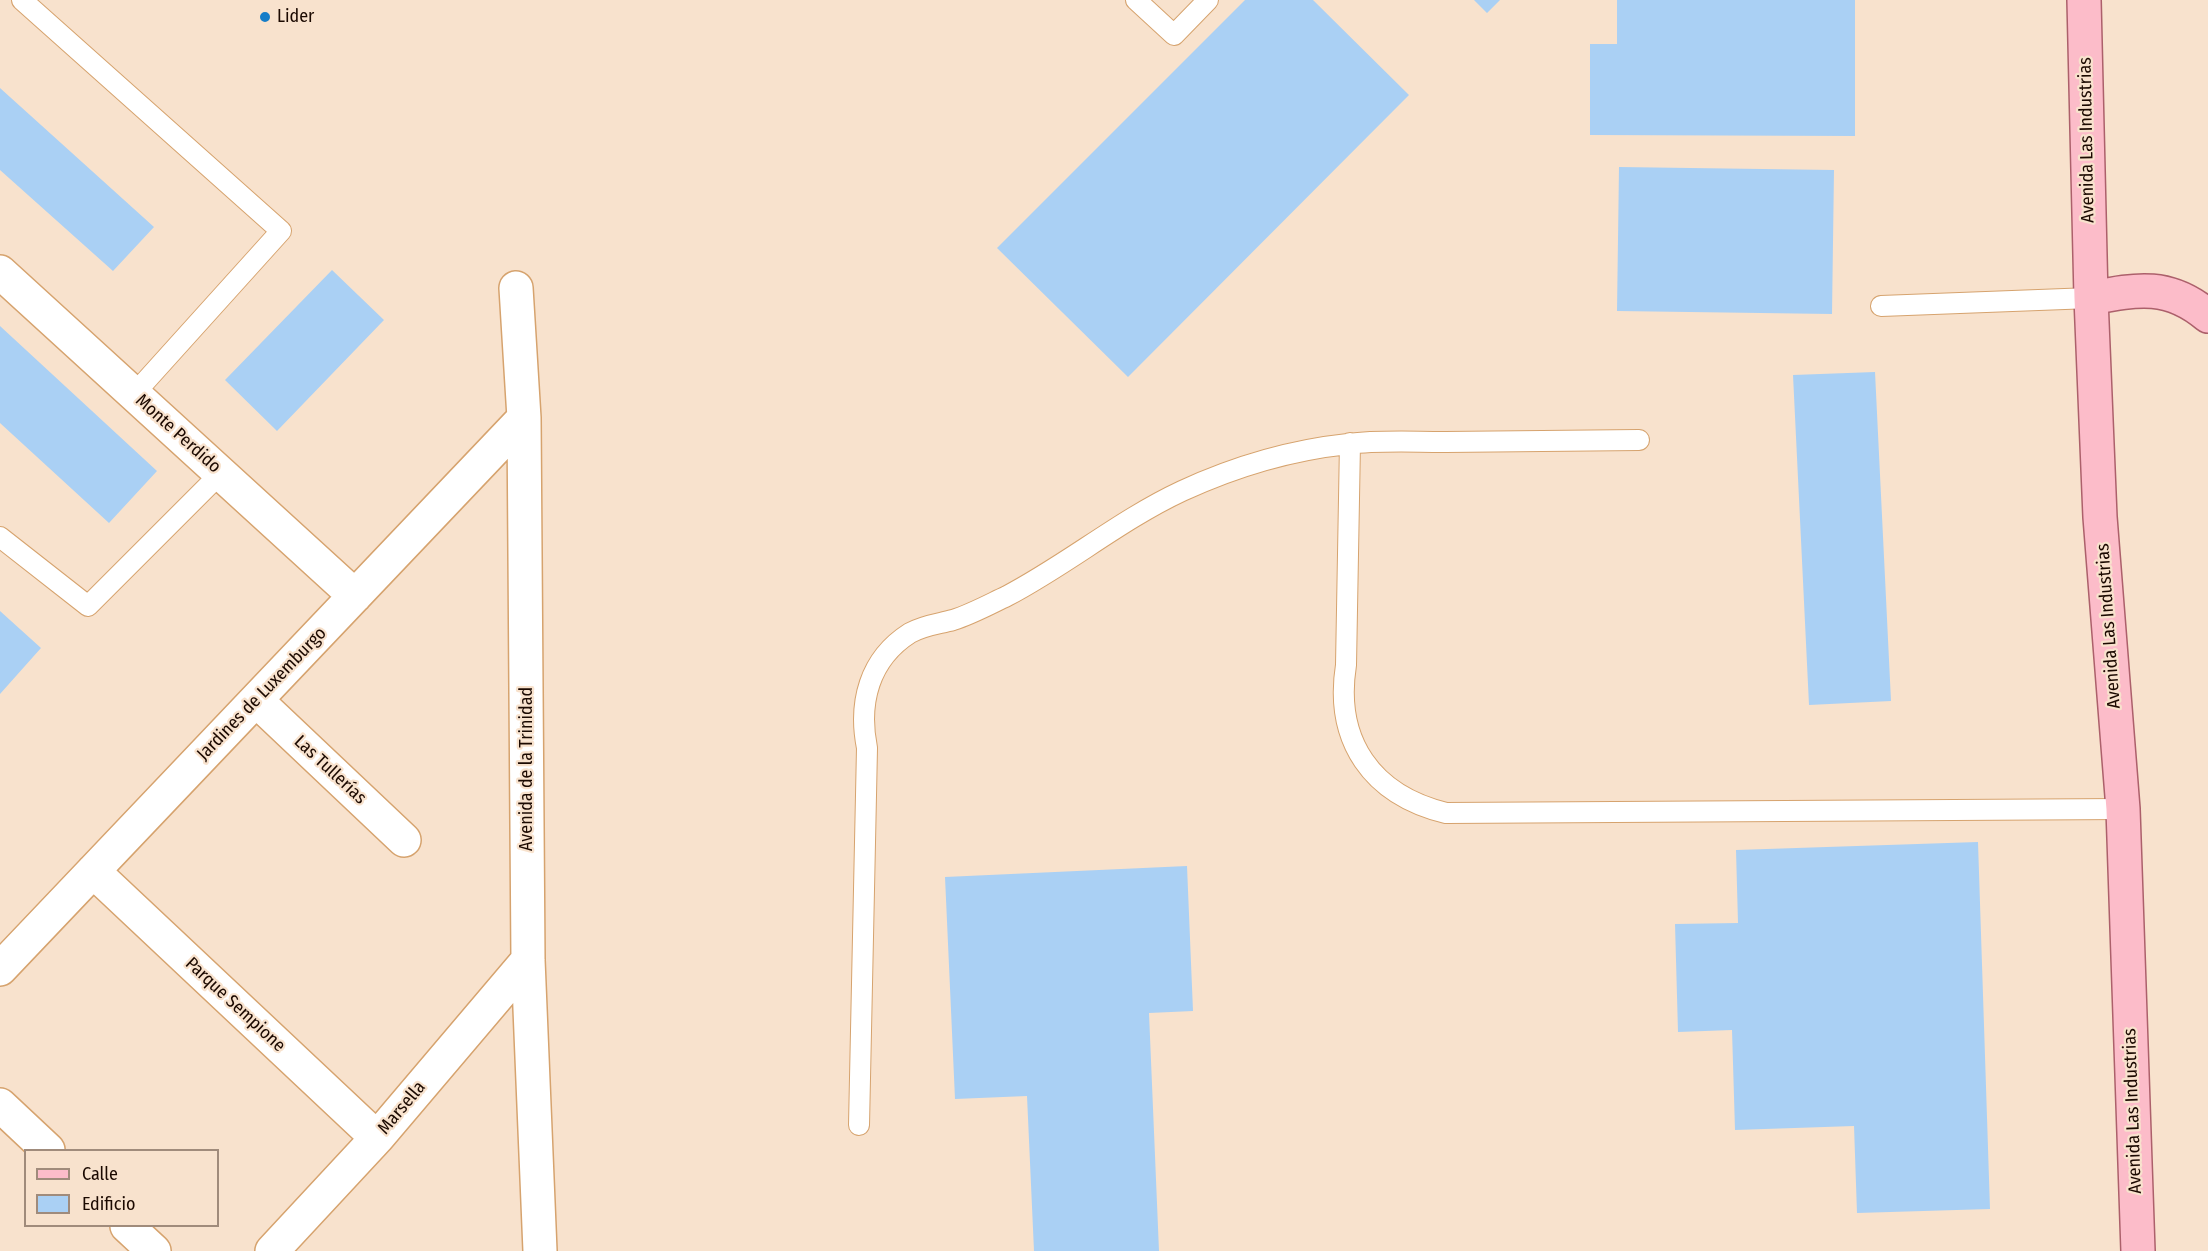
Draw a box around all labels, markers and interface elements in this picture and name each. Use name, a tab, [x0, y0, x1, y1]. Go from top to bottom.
place label: Lider	[277, 6, 314, 28]
marker: Lider	[258, 10, 272, 24]
street label: Avenida Las Industrias	[2075, 57, 2099, 223]
street label: Monte Perdido	[131, 390, 225, 478]
street label: Avenida Las Industrias	[2092, 543, 2126, 709]
street label: Jardines de Luxemburgo	[193, 623, 331, 765]
street label: Avenida de la Trinidad	[516, 687, 538, 851]
street label: Las Tullerías	[289, 731, 371, 809]
street label: Parque Sempione	[181, 953, 289, 1057]
street label: Avenida Las Industrias	[2119, 1028, 2147, 1194]
street label: Marsella	[374, 1077, 430, 1139]
legend	[24, 1149, 219, 1227]
text: Calle	[82, 1163, 118, 1185]
text: Edificio	[82, 1193, 135, 1215]

